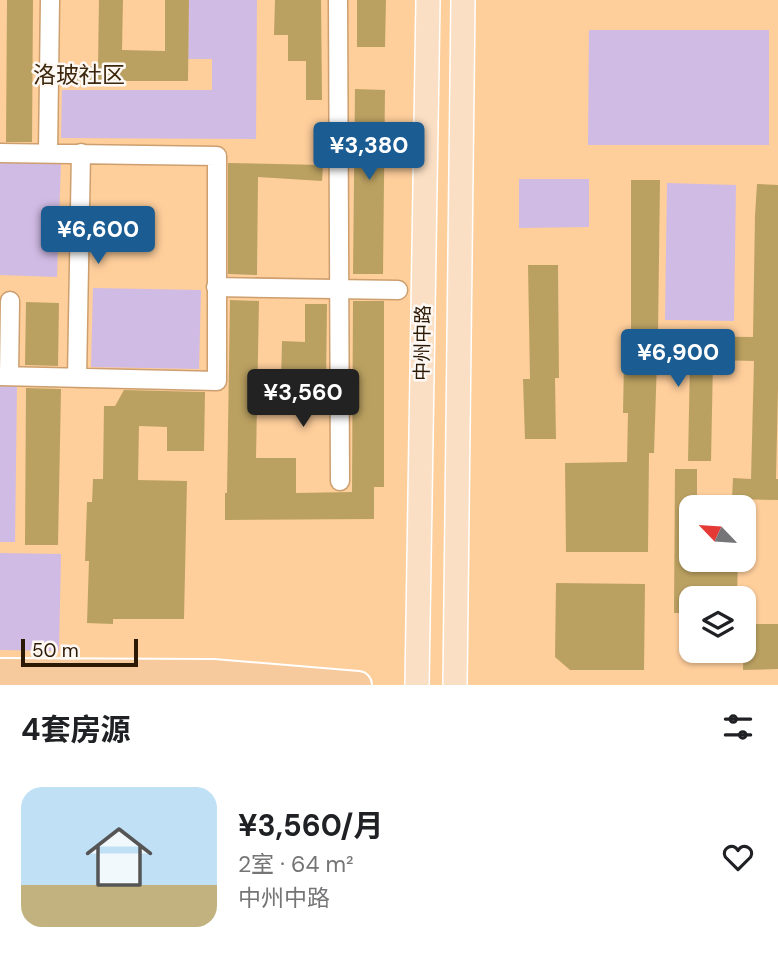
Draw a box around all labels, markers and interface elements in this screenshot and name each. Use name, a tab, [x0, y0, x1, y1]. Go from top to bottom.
district label: 洛玻社区	[33, 60, 125, 90]
pin: ¥3,380	[312, 122, 426, 182]
text: ¥3,380	[329, 130, 409, 160]
pin: ¥6,600	[41, 206, 155, 266]
text: ¥6,600	[57, 214, 139, 244]
street label: 中州中路	[409, 305, 436, 381]
pin: ¥6,900	[621, 330, 735, 389]
text: ¥6,900	[637, 337, 719, 367]
pin: ¥3,560	[246, 370, 360, 429]
text: ¥3,560	[263, 377, 343, 407]
north arrow	[679, 495, 756, 572]
map controls	[679, 495, 756, 663]
button: layers	[679, 586, 756, 663]
scale bar	[21, 636, 138, 668]
text: 50 m	[32, 638, 79, 663]
icon: filters	[719, 708, 757, 746]
text: 4套房源	[21, 710, 131, 749]
text: ¥3,560/月	[238, 806, 383, 845]
icon: home	[77, 815, 161, 899]
icon: heart	[719, 838, 757, 876]
text: 2室 · 64 m²	[238, 849, 354, 879]
text: 中州中路	[238, 883, 330, 913]

